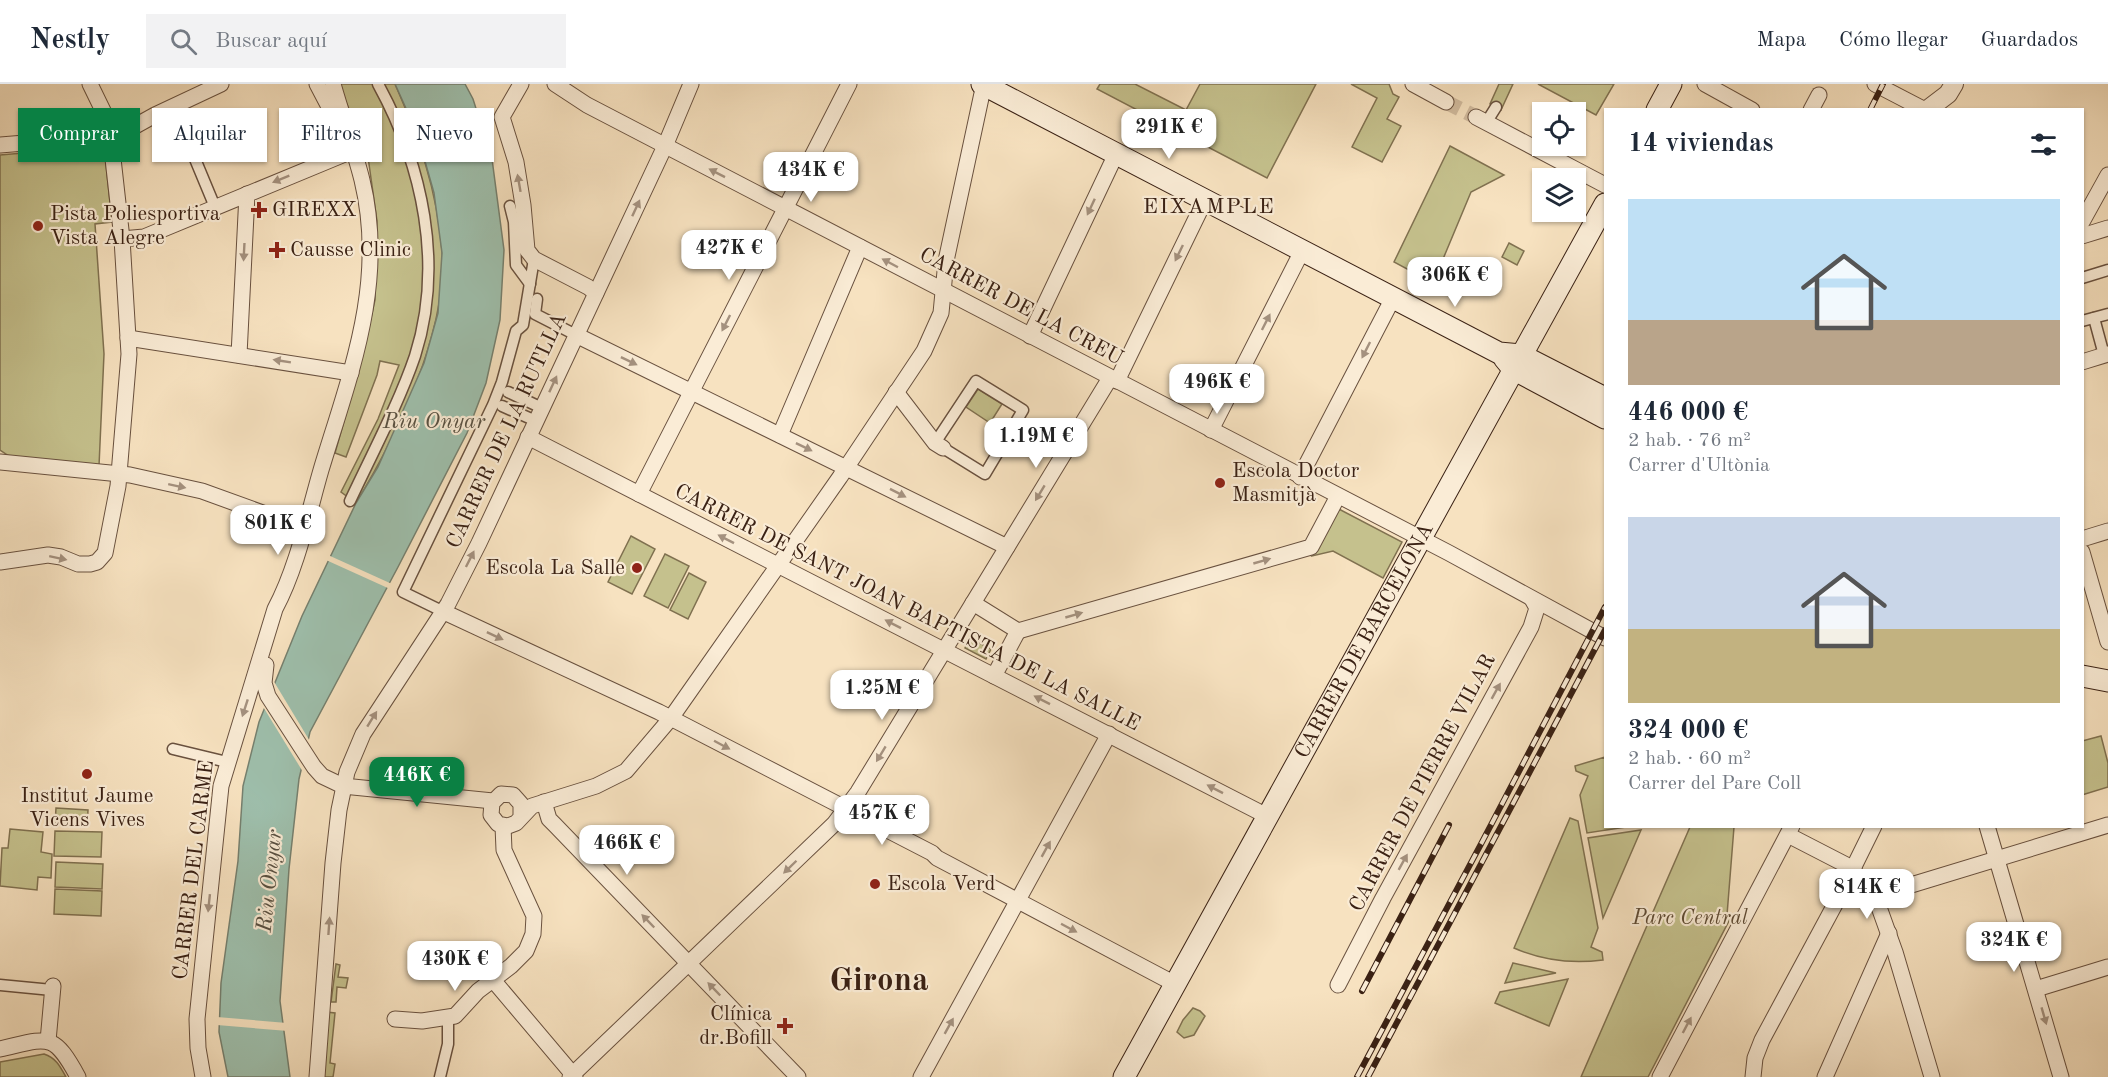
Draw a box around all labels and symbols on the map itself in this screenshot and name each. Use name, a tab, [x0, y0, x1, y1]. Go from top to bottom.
pin: 291K €	[1120, 109, 1218, 160]
pin: 434K €	[762, 152, 860, 203]
one-way arrow	[709, 168, 726, 178]
one-way arrow	[515, 173, 524, 192]
one-way arrow	[272, 174, 290, 184]
district label: EIXAMPLE	[1143, 196, 1275, 218]
one-way arrow	[632, 199, 641, 216]
one-way arrow	[1086, 199, 1096, 216]
place label: GIREXX	[272, 200, 357, 221]
marker: GIREXX	[250, 201, 268, 219]
place label: Pista Poliesportiva Vista Alegre	[50, 204, 220, 249]
marker: Pista Poliesportiva Vista Alegre	[31, 219, 45, 233]
pin: 427K €	[680, 230, 778, 281]
place label: Causse Clinic	[290, 240, 411, 261]
marker: Causse Clinic	[268, 241, 286, 259]
one-way arrow	[240, 243, 249, 262]
street label: CARRER DE LA CREU	[916, 244, 1126, 370]
one-way arrow	[1175, 244, 1184, 261]
pin: 306K €	[1406, 257, 1504, 308]
one-way arrow	[882, 258, 899, 268]
street label: CARRER DE LA RUTLLA	[443, 310, 571, 552]
one-way arrow	[1261, 313, 1271, 330]
one-way arrow	[721, 314, 731, 331]
one-way arrow	[1361, 342, 1371, 359]
one-way arrow	[620, 356, 637, 366]
one-way arrow	[273, 357, 292, 366]
pin: 496K €	[1168, 364, 1266, 415]
one-way arrow	[549, 376, 558, 393]
water label: Riu Onyar	[382, 411, 486, 433]
pin: 1.19M €	[981, 418, 1091, 469]
one-way arrow	[795, 442, 812, 451]
place label: Escola Doctor Masmitjà	[1232, 461, 1360, 506]
marker: Escola Doctor Masmitjà	[1213, 476, 1227, 490]
one-way arrow	[168, 481, 187, 491]
street label: CARRER DE SANT JOAN BAPTISTA DE LA SALLE	[671, 481, 1143, 735]
one-way arrow	[1035, 485, 1046, 501]
one-way arrow	[889, 488, 906, 498]
pin: 801K €	[229, 505, 327, 556]
street label: CARRER DE BARCELONA	[1291, 520, 1437, 762]
one-way arrow	[717, 534, 734, 543]
one-way arrow	[465, 551, 475, 568]
one-way arrow	[49, 553, 67, 563]
one-way arrow	[1253, 556, 1271, 565]
place label: Escola La Salle	[485, 558, 625, 579]
marker: Escola La Salle	[630, 561, 644, 575]
one-way arrow	[1065, 610, 1083, 619]
one-way arrow	[884, 619, 901, 629]
one-way arrow	[487, 631, 504, 640]
street label: CARRER DE PIERRE VILAR	[1346, 651, 1500, 915]
pin: 1.25M €	[827, 670, 937, 721]
one-way arrow	[1491, 682, 1501, 699]
one-way arrow	[1033, 696, 1050, 705]
one-way arrow	[239, 699, 249, 717]
one-way arrow	[366, 711, 377, 727]
one-way arrow	[714, 740, 731, 750]
one-way arrow	[876, 746, 887, 762]
pin: 446K €	[368, 757, 466, 808]
street label: CARRER DEL CARME	[170, 759, 218, 981]
marker: Institut Jaume Vicens Vives	[80, 767, 94, 781]
one-way arrow	[1206, 784, 1223, 794]
place label: Institut Jaume Vicens Vives	[21, 786, 153, 831]
pin: 457K €	[833, 795, 931, 846]
pin: 466K €	[578, 825, 676, 876]
water label: Riu Onyar	[254, 828, 286, 934]
one-way arrow	[1041, 841, 1051, 858]
one-way arrow	[1398, 853, 1408, 870]
one-way arrow	[784, 859, 798, 873]
pin: 814K €	[1818, 869, 1916, 920]
place label: Escola Verd	[887, 874, 996, 895]
marker: Escola Verd	[868, 877, 882, 891]
one-way arrow	[204, 894, 214, 913]
park label: Parc Central	[1631, 908, 1748, 929]
one-way arrow	[641, 915, 655, 929]
one-way arrow	[324, 917, 334, 936]
pin: 324K €	[1965, 922, 2063, 973]
one-way arrow	[1061, 923, 1078, 933]
pin: 430K €	[406, 941, 504, 992]
district label: Girona	[829, 965, 929, 998]
one-way arrow	[708, 982, 721, 997]
place label: Clínica dr.Bofill	[699, 1004, 772, 1049]
one-way arrow	[2040, 1007, 2049, 1025]
marker: Clínica dr.Bofill	[776, 1017, 794, 1035]
one-way arrow	[944, 1017, 954, 1034]
one-way arrow	[1682, 1017, 1692, 1034]

